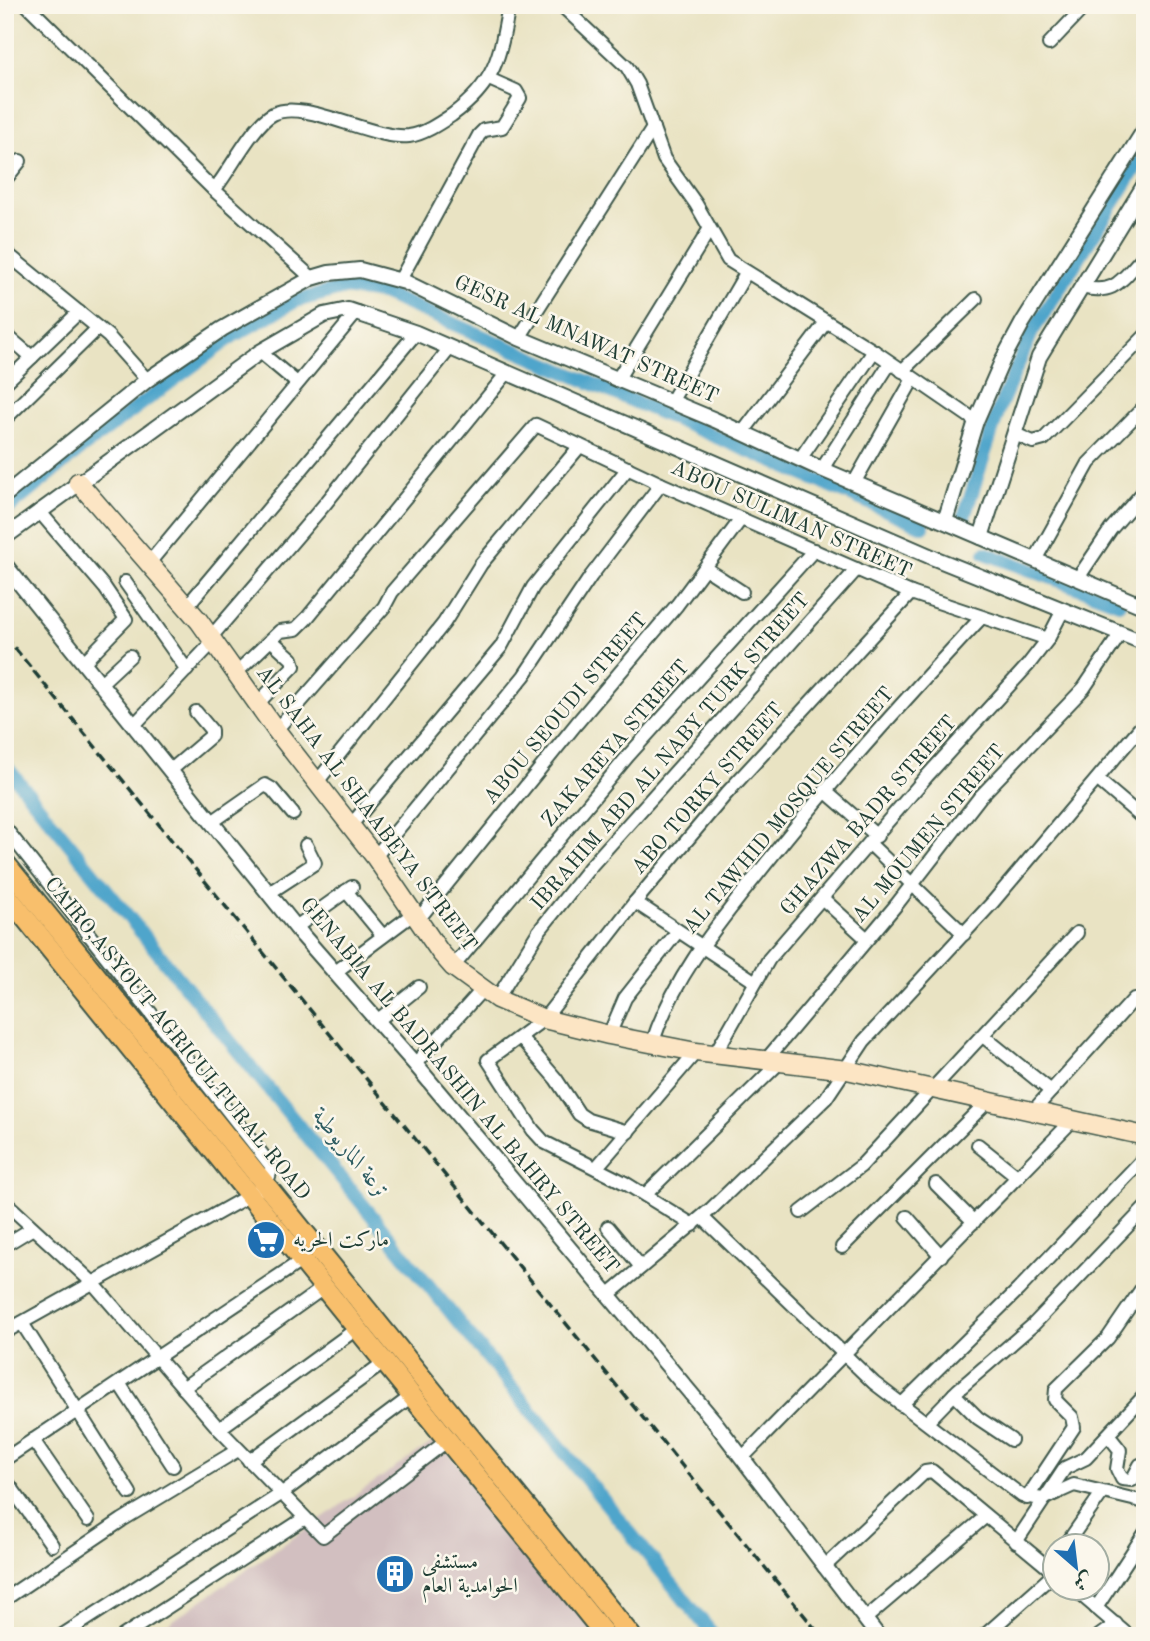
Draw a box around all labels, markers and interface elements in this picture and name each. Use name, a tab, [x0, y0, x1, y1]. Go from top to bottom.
street label: GESR AL MNAWAT STREET	[451, 272, 721, 408]
street label: ABOU SULIMAN STREET	[668, 457, 914, 583]
street label: IBRAHIM ABD AL NABY TURK STREET	[528, 589, 814, 915]
street label: ABOU SEOUDI STREET	[480, 609, 652, 809]
street label: ZAKAREYA STREET	[538, 657, 694, 831]
street label: AL SAHA AL SHAABEYA STREET	[252, 662, 480, 956]
street label: AL TAWHID MOSQUE STREET	[680, 684, 898, 938]
street label: ABO TORKY STREET	[628, 699, 788, 879]
street label: GHAZWA BADR STREET	[777, 712, 961, 920]
street label: AL MOUMEN STREET	[849, 741, 1009, 927]
street label: CAIRO,ASYOUT AGRICULTURAL ROAD	[40, 873, 314, 1205]
street label: GENABIA AL BADRASHIN AL BAHRY STREET	[296, 894, 622, 1278]
water label: ترعة الماريوطية	[305, 1103, 394, 1205]
supermarket icon: ماركت الحريه	[245, 1219, 287, 1261]
place label: ماركت الحريه	[293, 1230, 389, 1252]
north arrow	[1042, 1532, 1112, 1602]
place label: مستشفى الحوامدية العام	[422, 1552, 518, 1603]
building icon: مستشفى الحوامدية العام	[374, 1553, 416, 1595]
text: ش	[1070, 1567, 1096, 1593]

